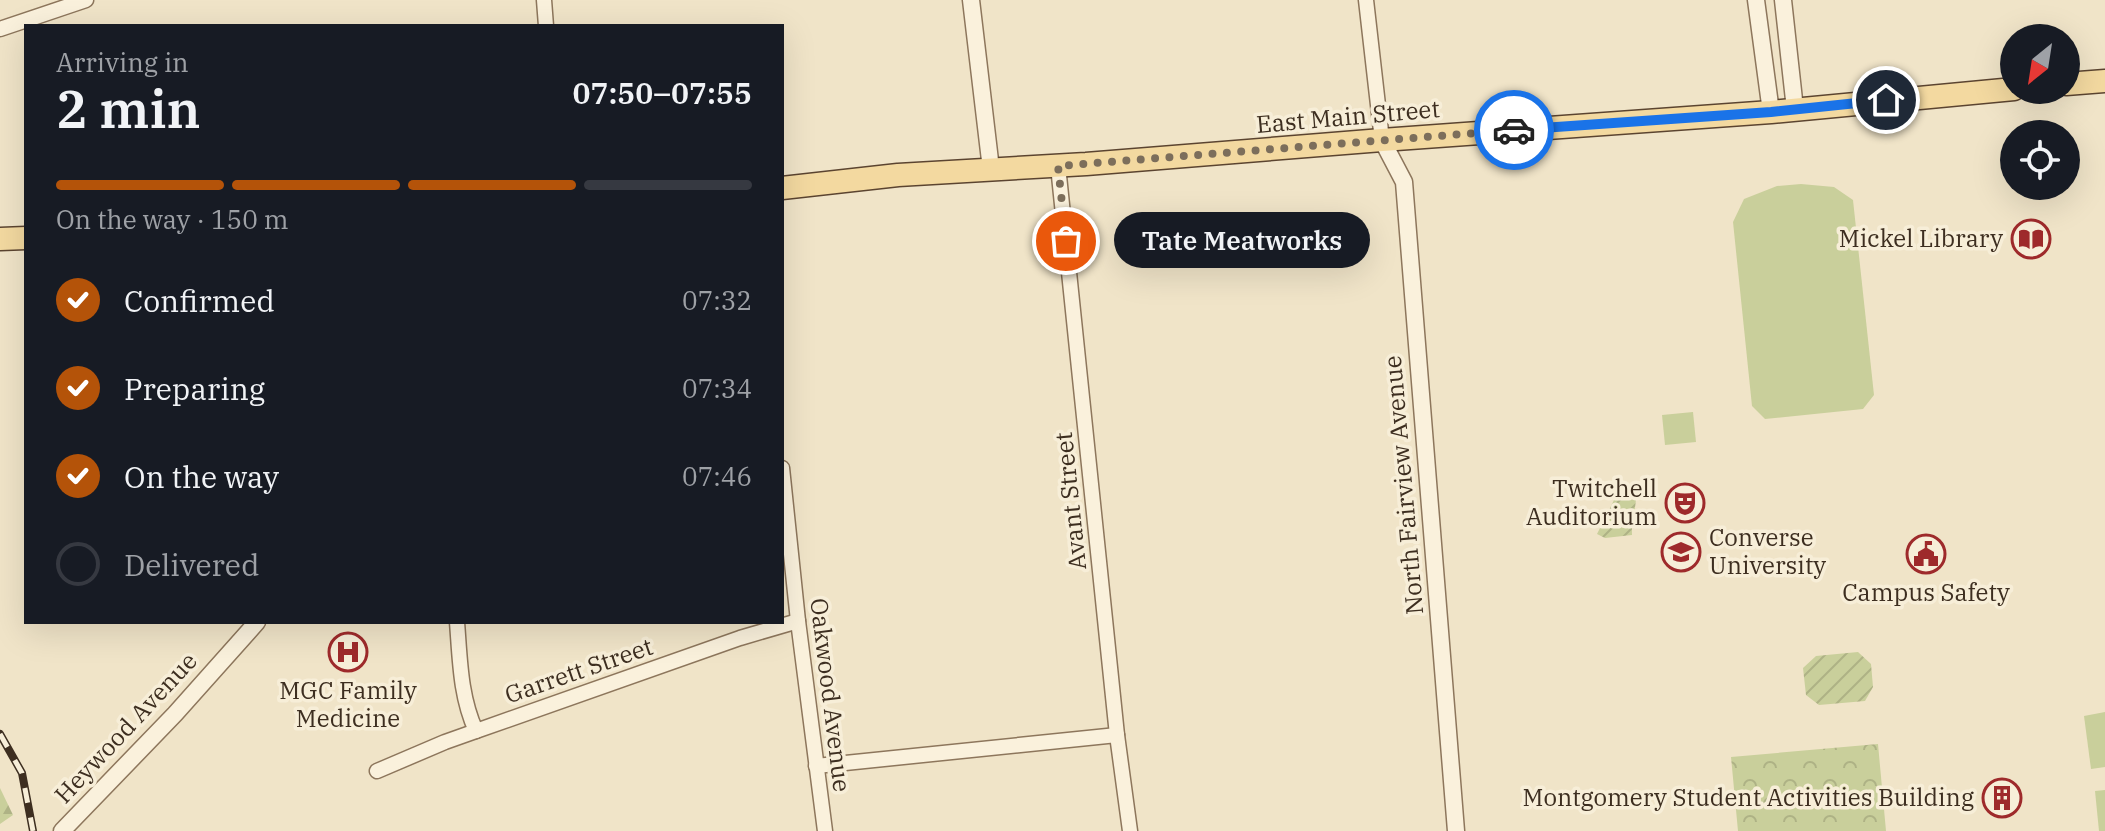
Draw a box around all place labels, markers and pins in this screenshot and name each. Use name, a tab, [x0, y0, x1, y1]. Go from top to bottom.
pin	[1852, 66, 1920, 134]
pin	[1032, 207, 1100, 275]
callout: Tate Meatworks	[1114, 213, 1370, 269]
library icon: Mickel Library	[2010, 218, 2052, 260]
place label: Mickel Library	[1839, 222, 2003, 254]
place label: Twitchell Auditorium	[1526, 472, 1657, 532]
theatre icon: Twitchell Auditorium	[1664, 482, 1706, 524]
place label: Converse University	[1709, 521, 1826, 581]
school or university icon: Converse University	[1660, 531, 1702, 573]
public building icon: Campus Safety	[1905, 533, 1947, 575]
place label: Campus Safety	[1842, 576, 2010, 608]
hospital icon: MGC Family Medicine	[327, 631, 369, 673]
place label: MGC Family Medicine	[279, 674, 417, 734]
building icon: Montgomery Student Activities Building	[1981, 777, 2023, 819]
place label: Montgomery Student Activities Building	[1522, 781, 1974, 813]

